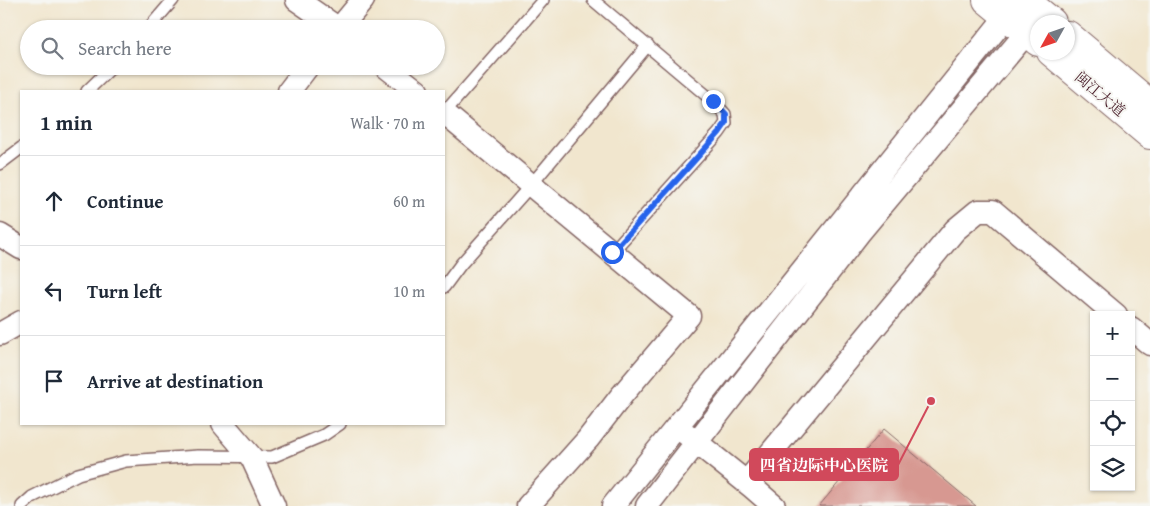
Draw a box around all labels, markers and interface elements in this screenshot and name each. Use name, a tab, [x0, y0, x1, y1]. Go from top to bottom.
north arrow	[1030, 15, 1075, 60]
search box	[20, 20, 445, 75]
icon: search	[38, 34, 66, 62]
text: Search here	[78, 34, 172, 62]
street label: 闽江大道	[1071, 66, 1130, 121]
route end	[702, 90, 725, 113]
text: 1 min	[40, 107, 92, 138]
text: Walk · 70 m	[350, 111, 425, 135]
icon: ahead	[40, 187, 68, 215]
text: Continue	[87, 187, 164, 215]
text: 60 m	[393, 189, 425, 213]
route start	[601, 241, 624, 264]
icon: left	[40, 277, 68, 305]
text: Turn left	[87, 277, 162, 305]
text: 10 m	[393, 279, 425, 303]
map controls	[1090, 311, 1135, 491]
button: +	[1090, 311, 1135, 356]
button: −	[1090, 356, 1135, 401]
icon: arrive	[40, 367, 68, 395]
text: Arrive at destination	[87, 367, 263, 395]
button: locate	[1090, 401, 1135, 446]
button: layers	[1090, 446, 1135, 491]
callout: 四省边际中心医院	[750, 449, 898, 480]
text: 四省边际中心医院	[760, 453, 888, 477]

